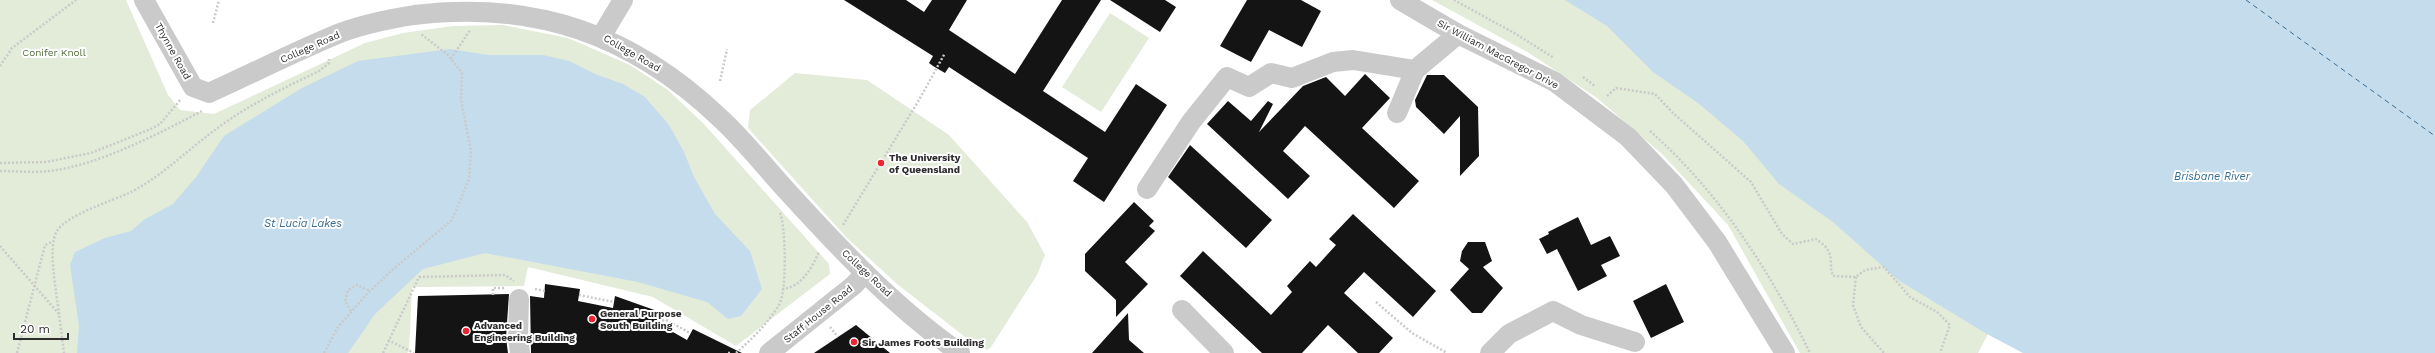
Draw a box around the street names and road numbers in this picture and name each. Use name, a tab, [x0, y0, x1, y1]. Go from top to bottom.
street label: Sir William MacGregor Drive	[1435, 17, 1561, 91]
street label: Thynne Road	[153, 21, 193, 81]
street label: College Road	[279, 29, 341, 65]
street label: College Road	[602, 32, 662, 74]
street label: College Road	[840, 247, 894, 299]
street label: Staff House Road	[781, 283, 855, 345]

